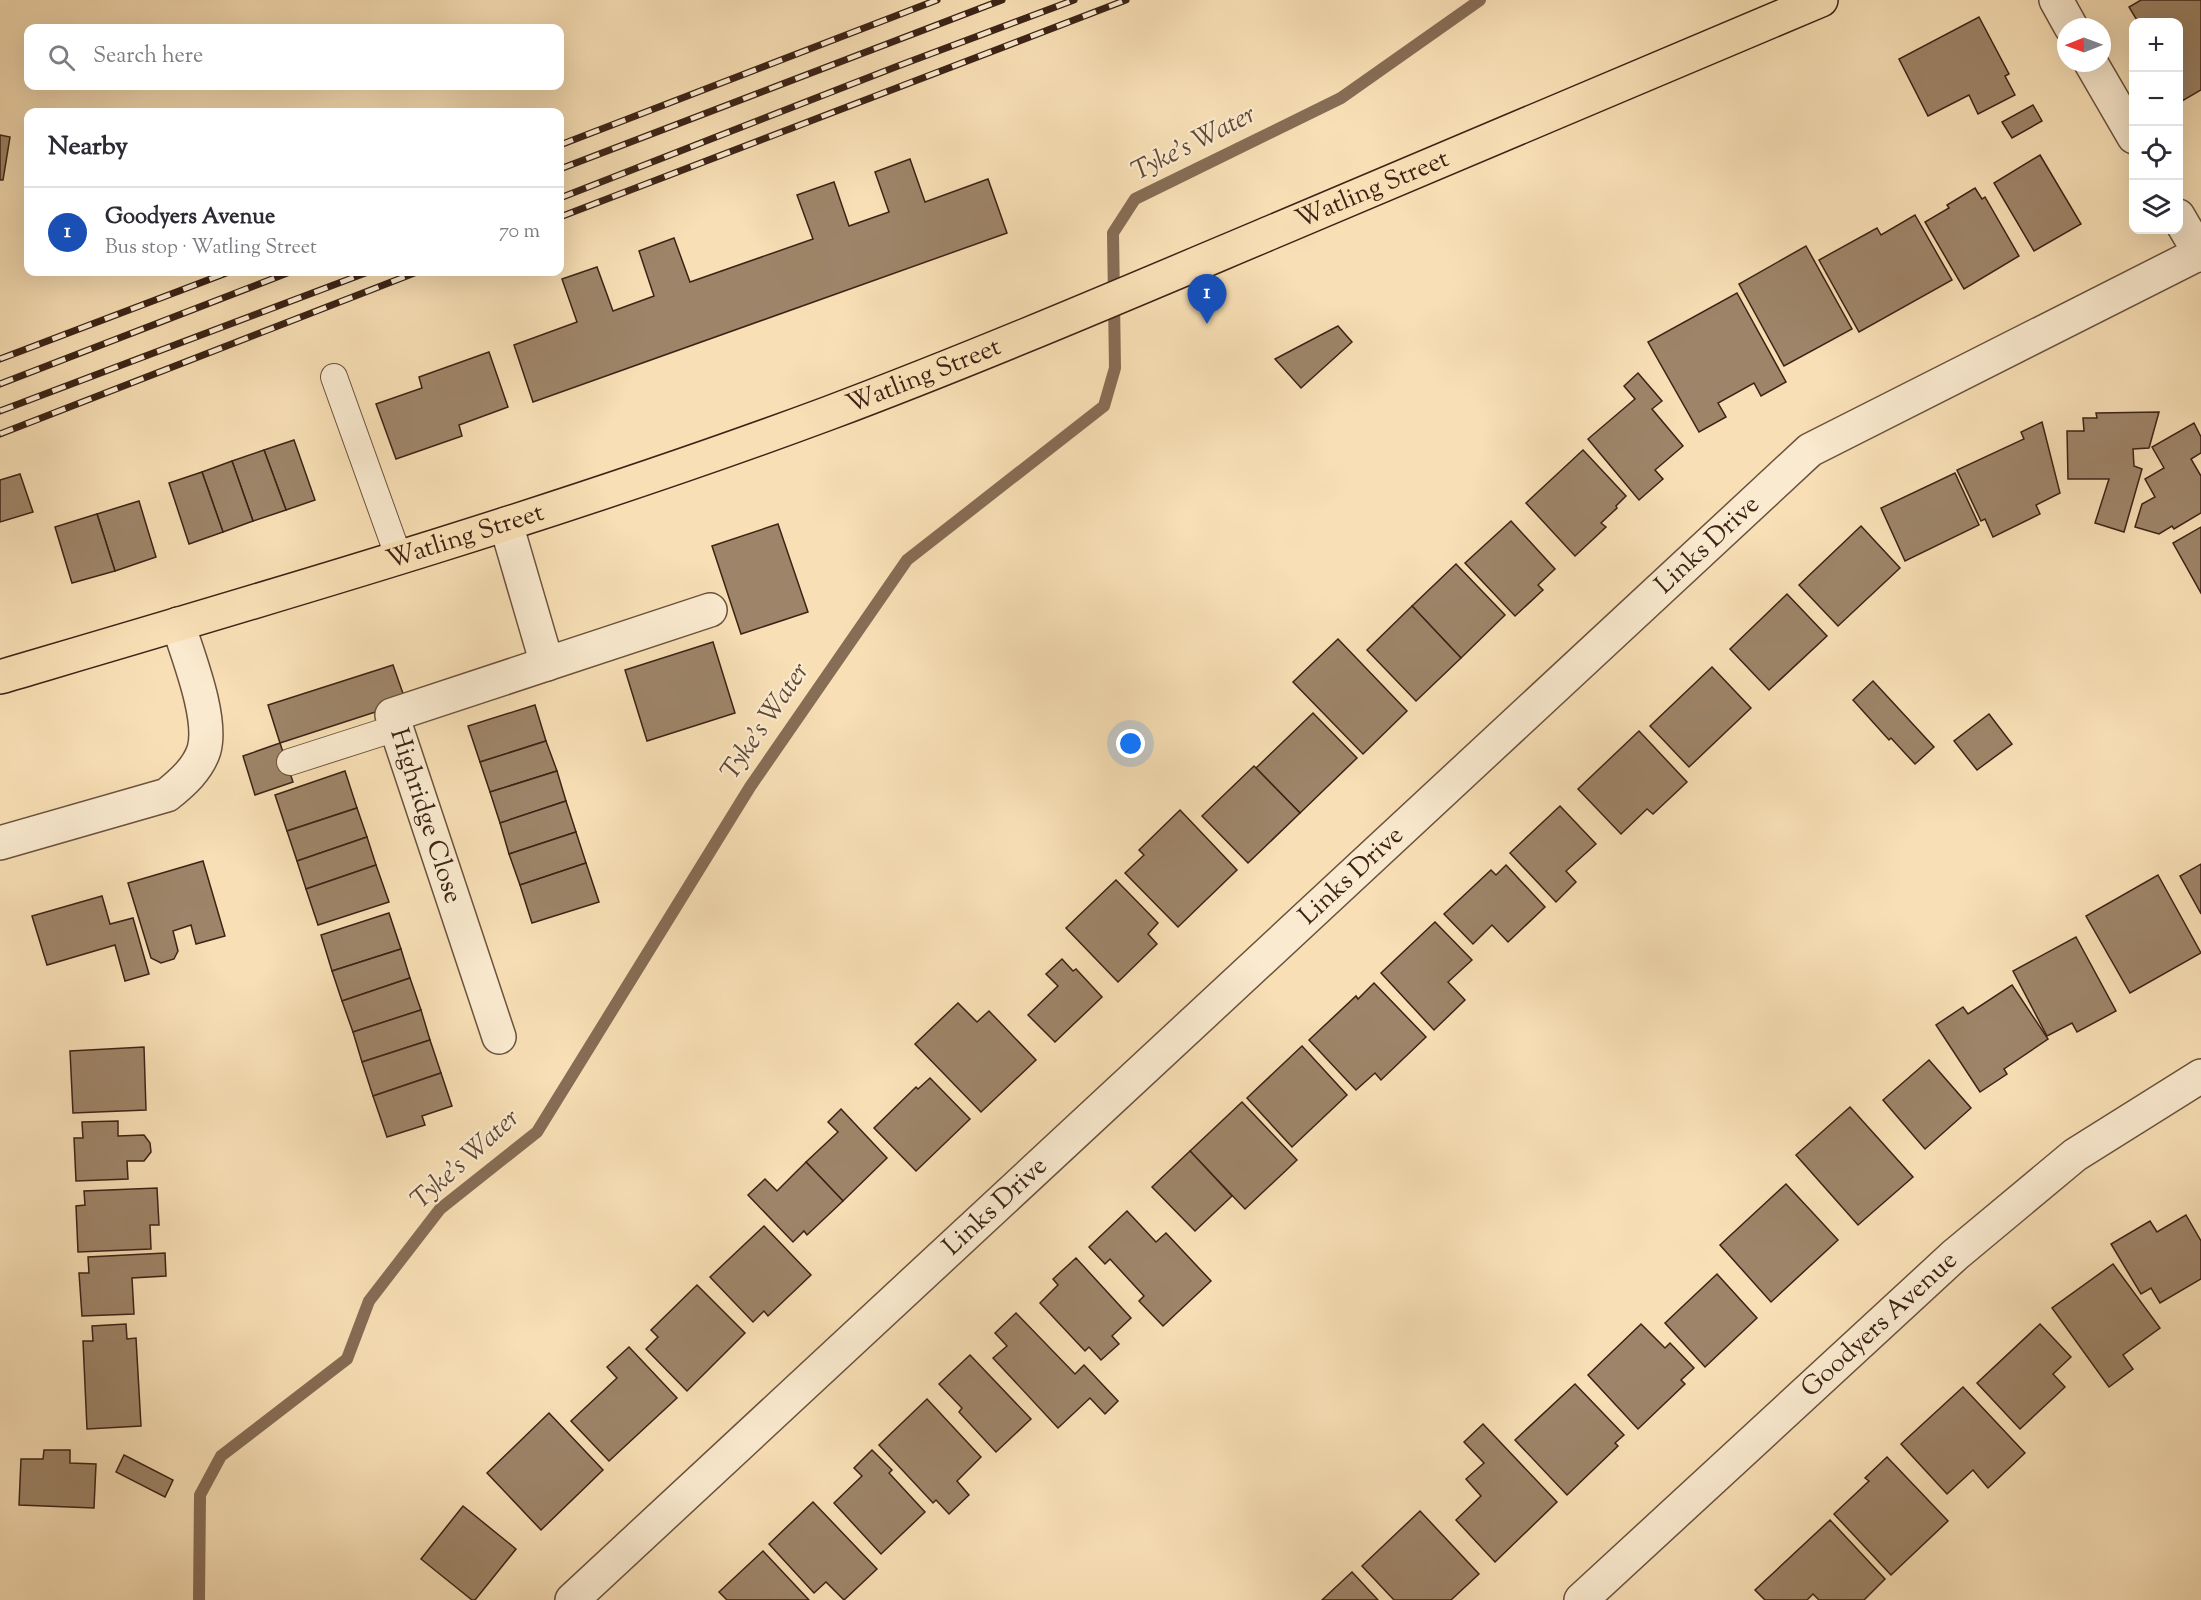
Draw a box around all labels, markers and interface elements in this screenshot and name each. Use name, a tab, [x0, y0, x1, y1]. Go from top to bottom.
north arrow	[2057, 18, 2111, 72]
map controls	[2129, 18, 2183, 234]
button: +	[2129, 18, 2183, 72]
search box	[24, 24, 564, 90]
icon: search	[45, 41, 78, 74]
text: Search here	[93, 41, 203, 73]
button: −	[2129, 72, 2183, 126]
water label: Tyke's Water	[1125, 96, 1263, 192]
button: locate	[2129, 126, 2183, 180]
text: Nearby	[48, 129, 128, 166]
street label: Watling Street	[1290, 141, 1455, 238]
button: layers	[2129, 180, 2183, 234]
text: Goodyers Avenue	[105, 202, 275, 234]
text: 1	[64, 218, 71, 247]
text: 70 m	[499, 218, 540, 247]
text: Bus stop · Watling Street	[105, 234, 317, 263]
pin: 1	[1188, 274, 1226, 324]
street label: Watling Street	[841, 329, 1007, 423]
street label: Links Drive	[1647, 487, 1768, 603]
street label: Watling Street	[382, 494, 549, 579]
water label: Tyke's Water	[712, 655, 820, 789]
street label: Highridge Close	[379, 724, 471, 908]
your location	[1116, 729, 1145, 758]
street label: Links Drive	[1291, 818, 1412, 934]
water label: Tyke's Water	[403, 1100, 529, 1220]
street label: Links Drive	[935, 1148, 1056, 1265]
street label: Goodyers Avenue	[1793, 1243, 1966, 1407]

